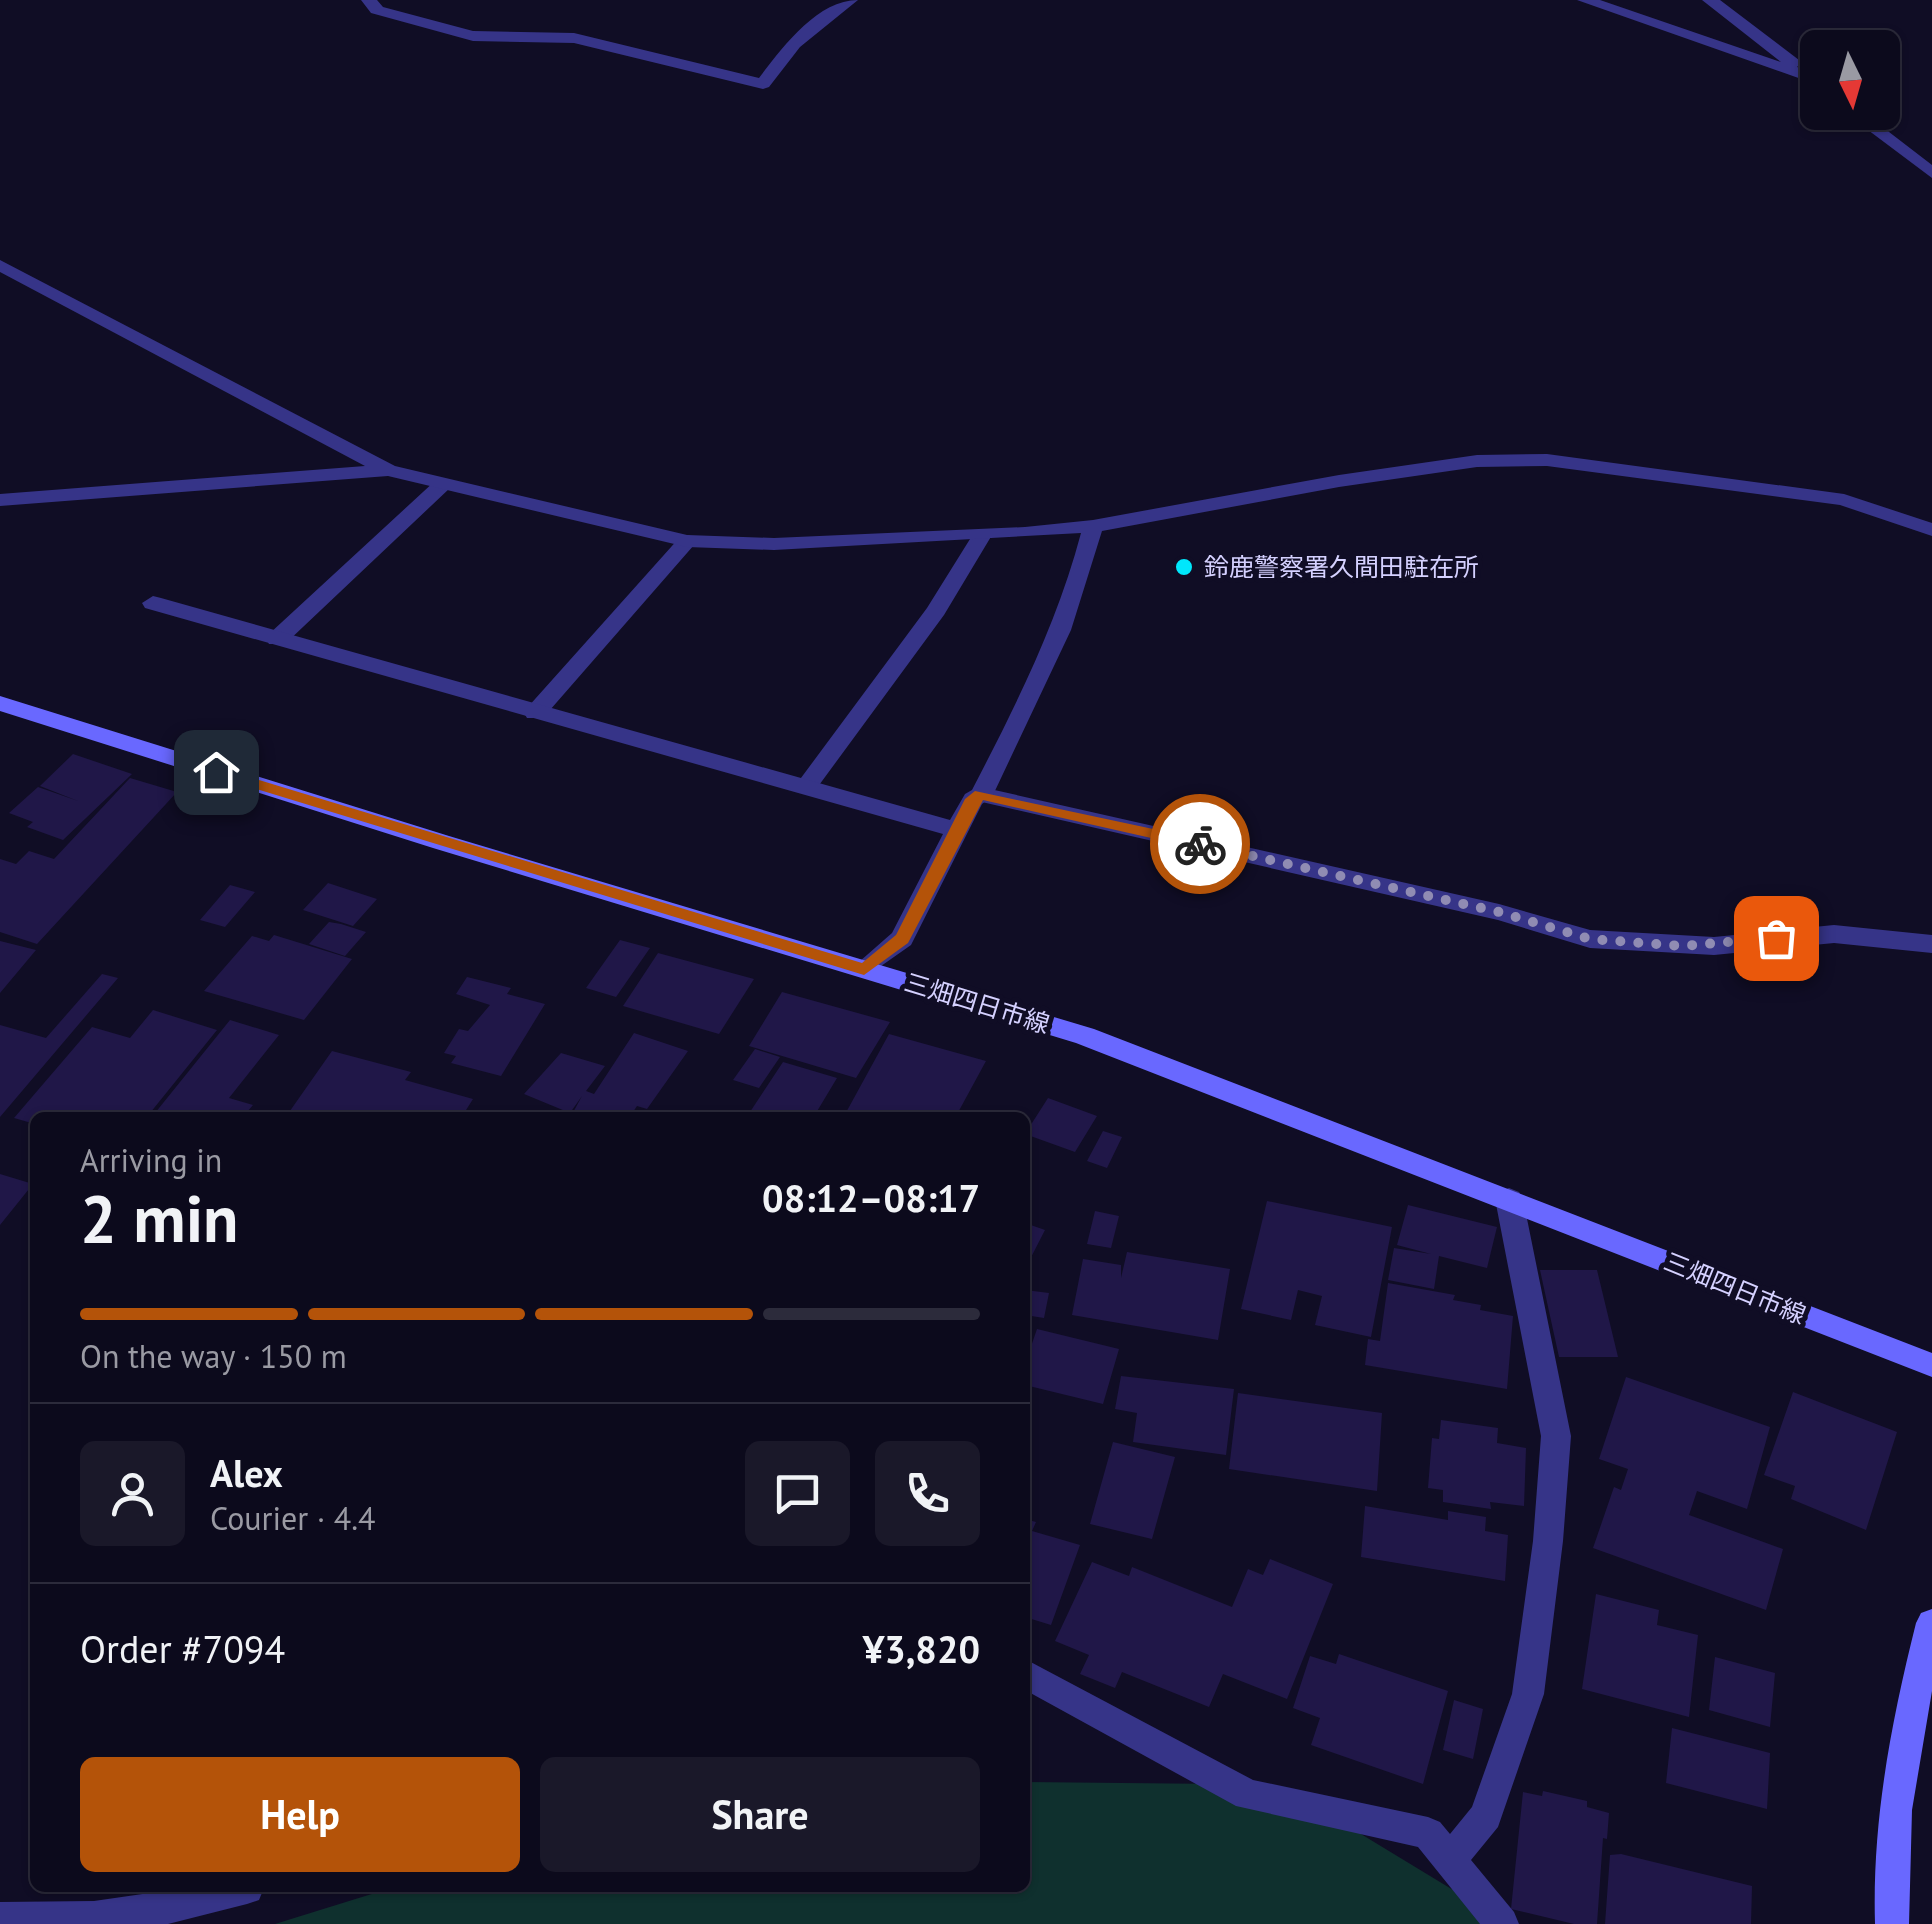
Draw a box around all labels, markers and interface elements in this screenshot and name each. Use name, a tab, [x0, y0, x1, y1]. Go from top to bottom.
north arrow	[1800, 30, 1900, 130]
map controls	[1800, 30, 1900, 130]
place label: 鈴鹿警察署久間田駐在所	[1204, 551, 1479, 583]
marker: 鈴鹿警察署久間田駐在所	[1173, 556, 1195, 578]
pin	[174, 730, 259, 815]
icon: home	[189, 745, 244, 800]
courier	[1150, 794, 1250, 894]
icon: bike	[1173, 817, 1228, 872]
pin	[1734, 896, 1819, 981]
icon: bag	[1749, 911, 1804, 966]
street label: 三畑四日市線	[901, 966, 1053, 1040]
text: Arriving in	[80, 1139, 222, 1181]
text: 08:12–08:17	[762, 1173, 980, 1222]
text: 2 min	[80, 1176, 239, 1260]
street label: 三畑四日市線	[1659, 1245, 1811, 1331]
text: On the way · 150 m	[80, 1335, 347, 1377]
button: person	[80, 1441, 185, 1546]
button: chat	[745, 1441, 850, 1546]
button: phone	[875, 1441, 980, 1546]
text: Alex	[210, 1448, 283, 1497]
text: Courier · 4.4	[210, 1497, 376, 1539]
text: Order #7094	[80, 1624, 285, 1673]
text: ¥3,820	[863, 1624, 980, 1673]
button: Help	[80, 1757, 520, 1872]
button: Share	[540, 1757, 980, 1872]

